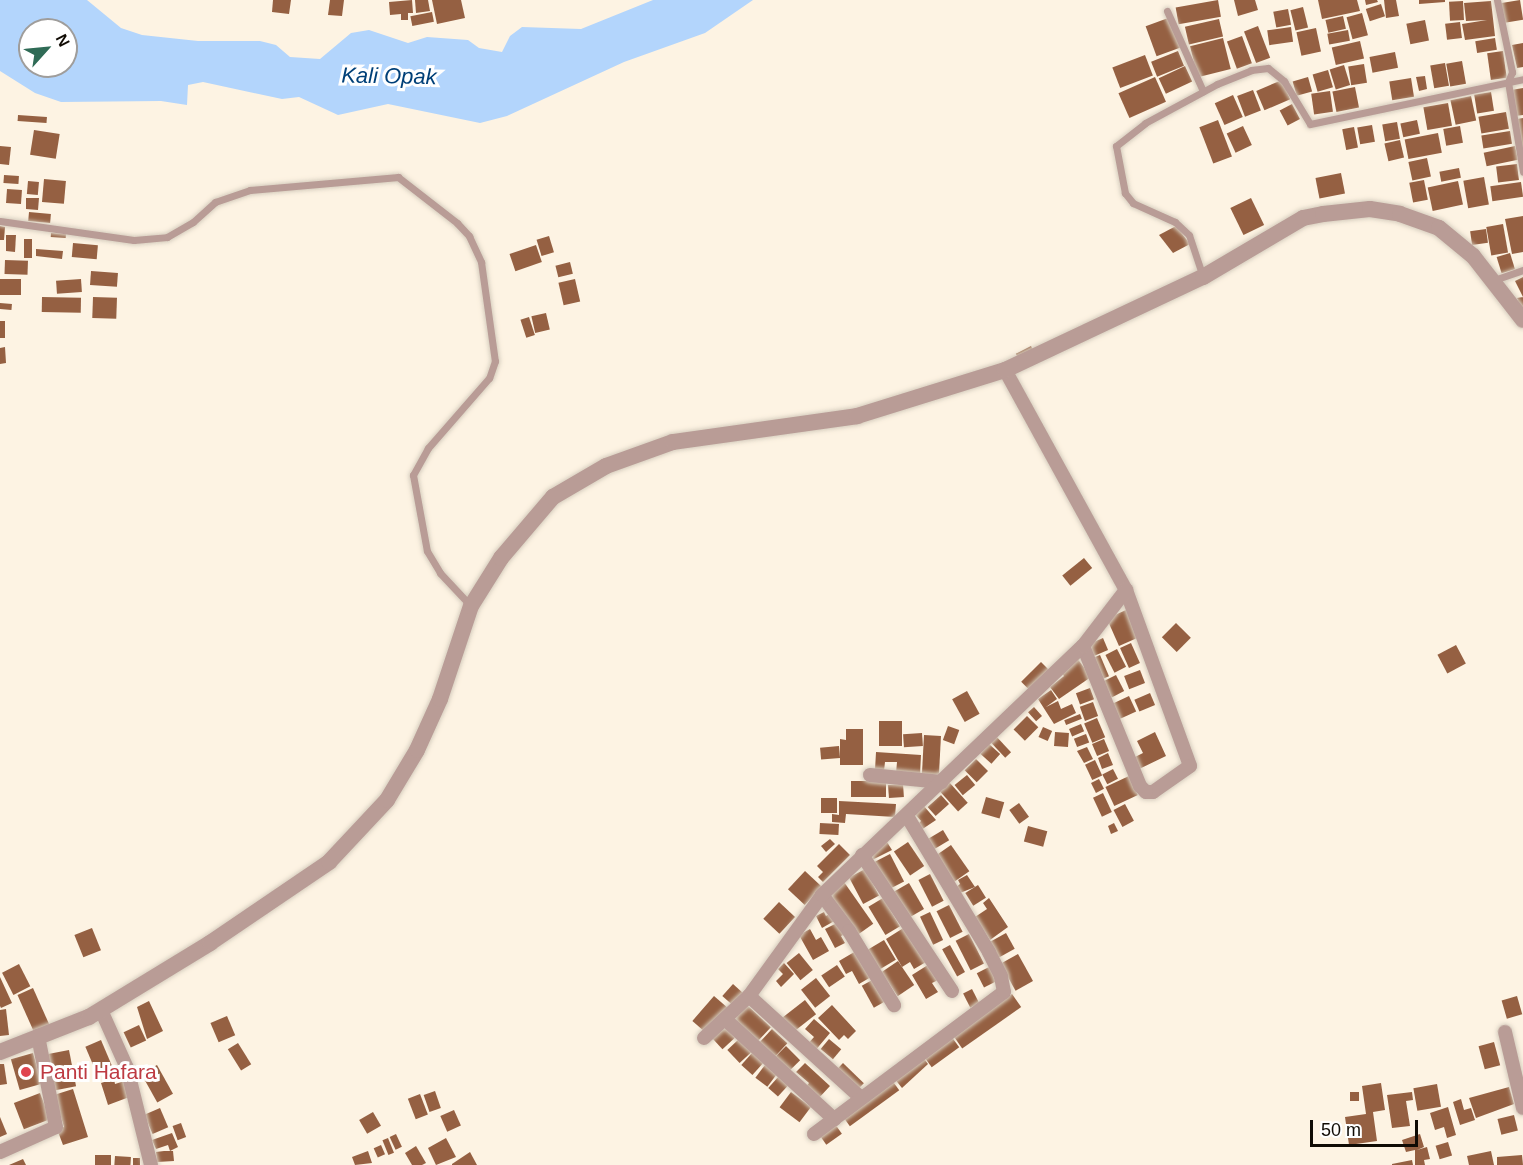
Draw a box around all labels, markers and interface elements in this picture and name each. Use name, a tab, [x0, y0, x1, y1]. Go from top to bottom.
north arrow	[18, 18, 78, 78]
text: N	[53, 31, 73, 50]
water label: Kali Opak	[341, 62, 437, 90]
place label: Panti Hafara	[40, 1059, 157, 1085]
marker: Panti Hafara	[17, 1063, 35, 1081]
scale bar	[1313, 1108, 1421, 1146]
text: 50 m	[1321, 1120, 1361, 1140]

